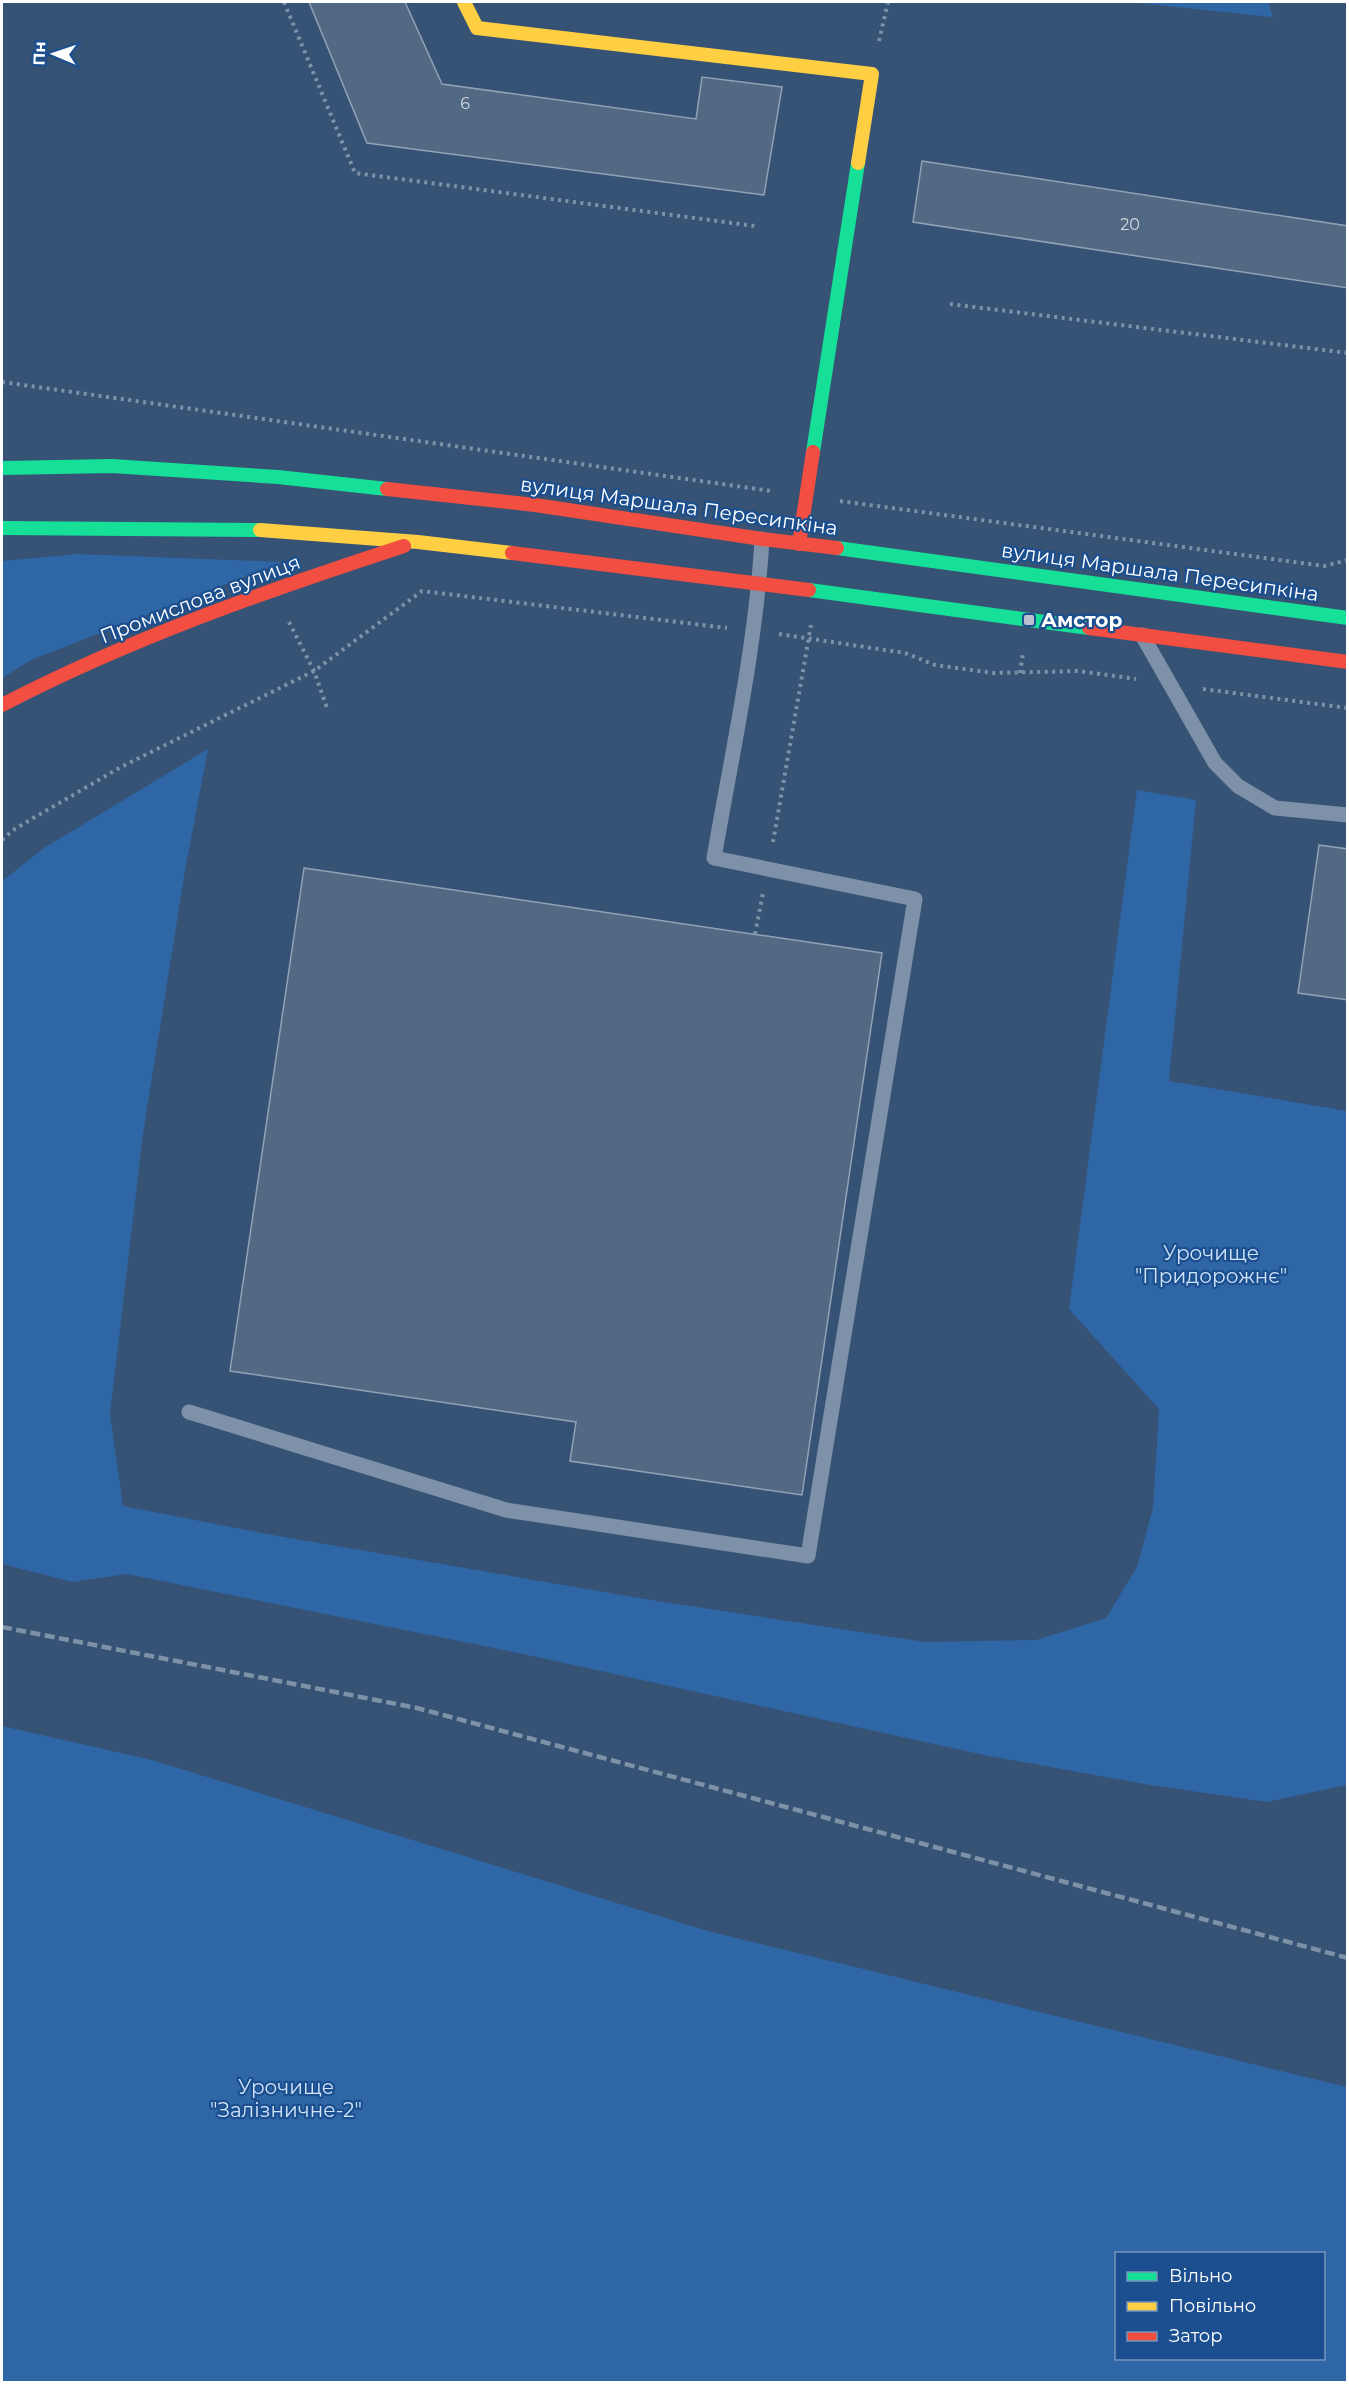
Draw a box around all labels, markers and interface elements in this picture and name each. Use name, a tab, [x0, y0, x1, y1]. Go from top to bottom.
north arrow	[24, 24, 84, 84]
text: Пн	[30, 41, 49, 66]
house number: 6	[460, 94, 470, 113]
house number: 20	[1120, 215, 1140, 234]
street label: вулиця Маршала Пересипкіна	[519, 472, 839, 540]
street label: вулиця Маршала Пересипкіна	[1000, 538, 1320, 606]
street label: Промислова вулиця	[96, 550, 304, 648]
place label: Амстор	[1041, 608, 1122, 632]
marker: Амстор	[1022, 613, 1036, 627]
park label: Урочище "Придорожнє"	[1135, 1241, 1287, 1288]
park label: Урочище "Залізничне-2"	[210, 2075, 362, 2122]
legend	[1115, 2252, 1325, 2360]
text: Вільно	[1169, 2265, 1233, 2287]
text: Повільно	[1169, 2295, 1256, 2317]
text: Затор	[1169, 2325, 1223, 2347]

